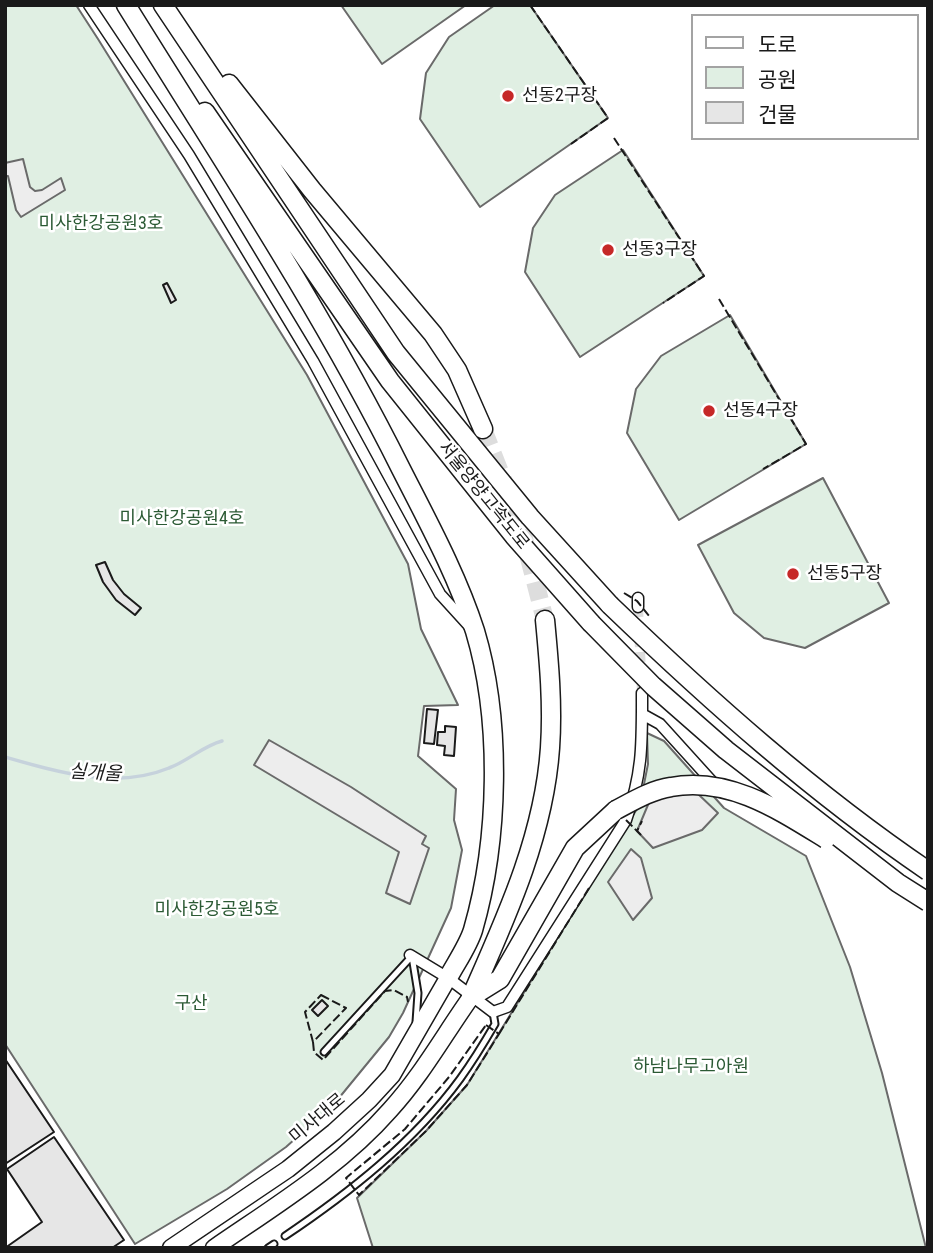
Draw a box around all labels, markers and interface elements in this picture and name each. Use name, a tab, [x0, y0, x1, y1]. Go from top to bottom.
legend	[692, 14, 919, 140]
text: 도로	[758, 33, 797, 57]
text: 공원	[758, 68, 797, 92]
place label: 선동2구장	[522, 85, 597, 107]
marker: 선동2구장	[500, 88, 516, 104]
text: 건물	[758, 103, 797, 127]
park label: 미사한강공원3호	[39, 213, 163, 235]
place label: 선동3구장	[622, 239, 697, 261]
marker: 선동3구장	[600, 242, 616, 258]
place label: 선동4구장	[723, 400, 798, 422]
marker: 선동4구장	[701, 403, 717, 419]
street label: 서울양양고속도로	[433, 438, 533, 554]
park label: 미사한강공원4호	[120, 508, 244, 530]
place label: 선동5구장	[807, 563, 882, 585]
marker: 선동5구장	[785, 566, 801, 582]
water label: 실개울	[68, 761, 122, 787]
park label: 미사한강공원5호	[155, 899, 279, 921]
park label: 구산	[174, 993, 208, 1015]
park label: 하남나무고아원	[633, 1056, 749, 1078]
street label: 미사대로	[286, 1089, 350, 1149]

